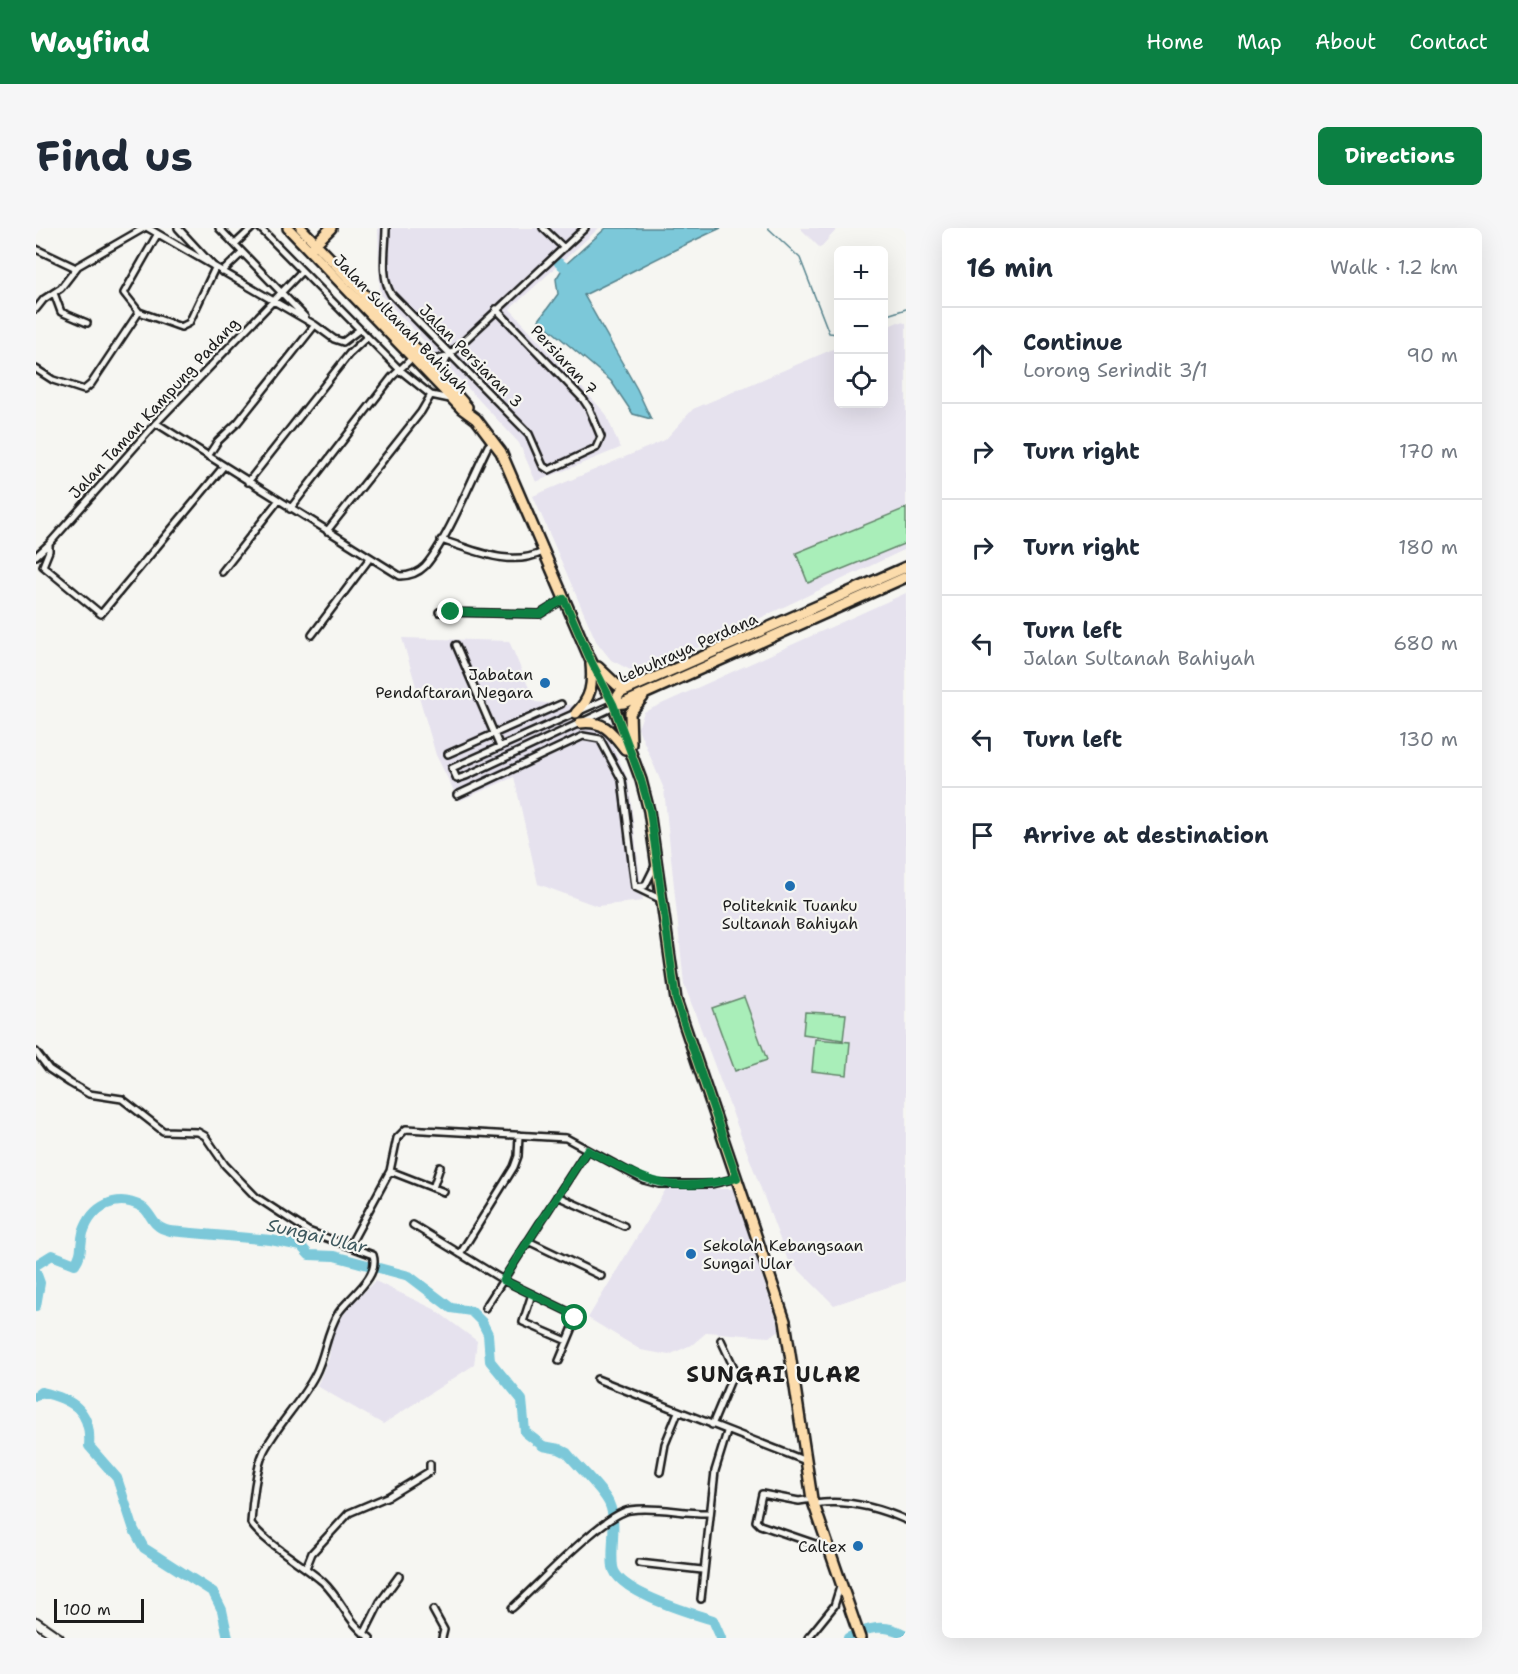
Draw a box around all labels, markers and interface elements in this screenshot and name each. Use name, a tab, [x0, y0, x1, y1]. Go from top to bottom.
text: Wayfind	[30, 23, 150, 61]
text: Home	[1146, 28, 1204, 56]
text: Map	[1237, 28, 1282, 56]
text: About	[1315, 28, 1376, 56]
text: Contact	[1409, 28, 1488, 56]
button: Directions	[1318, 127, 1482, 185]
text: Find us	[36, 128, 193, 184]
map controls	[834, 246, 888, 408]
button: +	[834, 246, 888, 300]
street label: Jalan Sultanah Bahiyah	[329, 250, 473, 398]
text: 16 min	[966, 250, 1053, 285]
text: Walk · 1.2 km	[1330, 254, 1458, 280]
street label: Jalan Persiaran 3	[415, 300, 527, 412]
button: −	[834, 300, 888, 354]
street label: Jalan Taman Kampung Padang	[64, 313, 244, 503]
street label: Persiaran 7	[526, 320, 602, 400]
text: Continue	[1023, 328, 1123, 357]
icon: ahead	[966, 339, 999, 372]
text: 90 m	[1406, 342, 1458, 368]
button: locate	[834, 354, 888, 408]
text: Lorong Serindit 3/1	[1023, 357, 1208, 383]
icon: right	[966, 435, 999, 468]
text: Turn right	[1023, 437, 1140, 466]
text: 170 m	[1399, 438, 1458, 464]
icon: right	[966, 531, 999, 564]
text: Turn right	[1023, 533, 1140, 562]
text: 180 m	[1398, 534, 1458, 560]
route end	[437, 598, 463, 624]
street label: Lebuhraya Perdana	[615, 608, 761, 688]
text: Turn left	[1023, 616, 1122, 645]
icon: left	[966, 627, 999, 660]
text: 680 m	[1393, 630, 1458, 656]
text: Jalan Sultanah Bahiyah	[1023, 645, 1255, 671]
place label: Jabatan Pendaftaran Negara	[375, 664, 533, 703]
marker: Jabatan Pendaftaran Negara	[538, 676, 552, 690]
icon: left	[966, 723, 999, 756]
text: Turn left	[1023, 725, 1122, 754]
text: 130 m	[1399, 726, 1458, 752]
icon: arrive	[966, 819, 999, 852]
text: Arrive at destination	[1023, 821, 1269, 850]
marker: Politeknik Tuanku Sultanah Bahiyah	[783, 879, 797, 893]
place label: Politeknik Tuanku Sultanah Bahiyah	[722, 895, 858, 934]
water label: Sungai Ular	[265, 1213, 370, 1259]
place label: Sekolah Kebangsaan Sungai Ular	[703, 1235, 864, 1274]
marker: Sekolah Kebangsaan Sungai Ular	[684, 1247, 698, 1261]
route start	[561, 1304, 587, 1330]
district label: SUNGAI ULAR	[686, 1360, 862, 1389]
place label: Caltex	[798, 1536, 846, 1557]
marker: Caltex	[851, 1539, 865, 1553]
scale bar	[54, 1596, 144, 1624]
text: 100 m	[63, 1599, 111, 1620]

